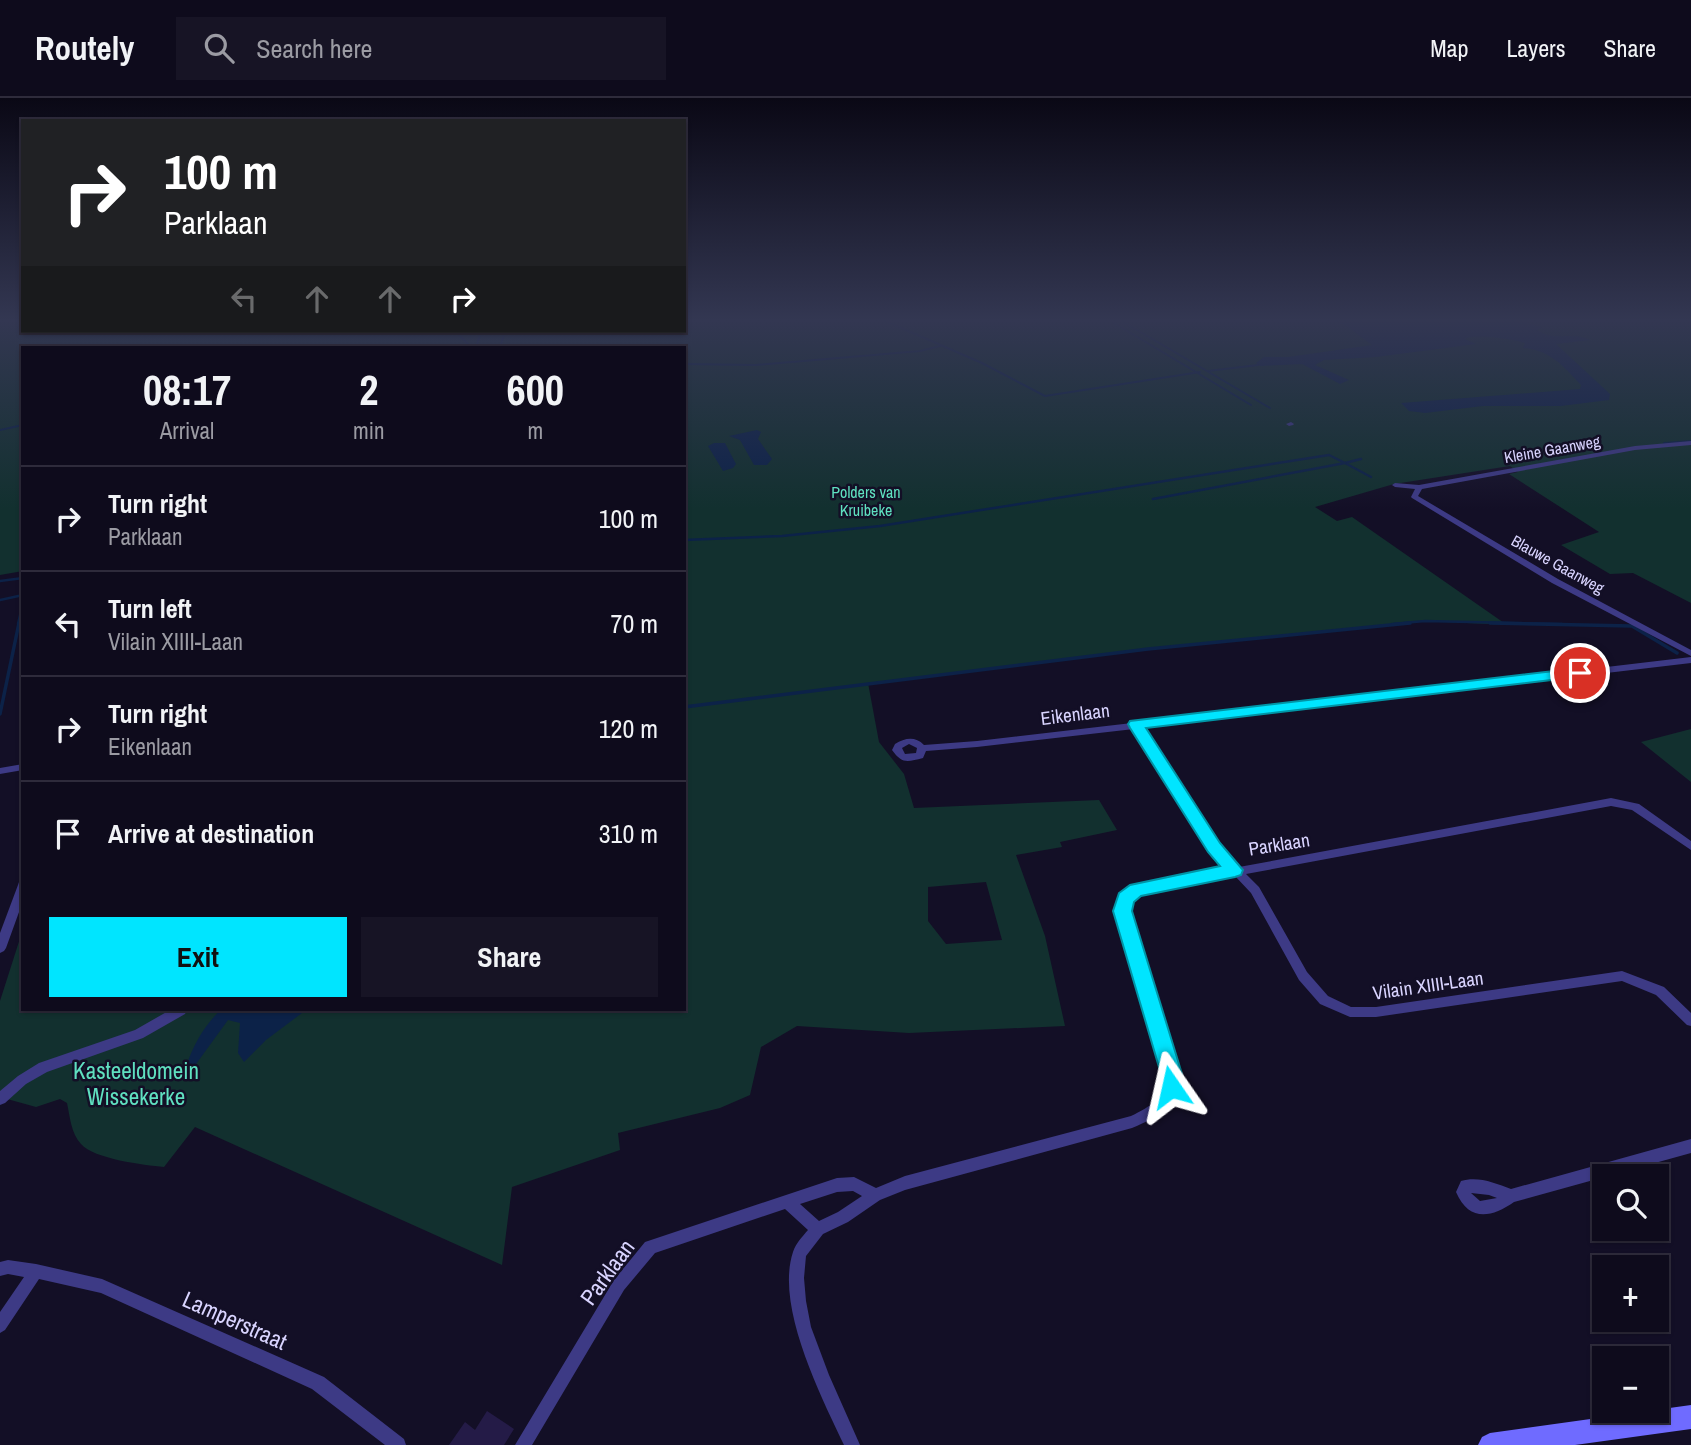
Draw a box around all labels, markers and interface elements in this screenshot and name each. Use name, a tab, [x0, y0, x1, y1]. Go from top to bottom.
search box	[176, 17, 666, 80]
text: Routely	[35, 26, 134, 70]
icon: search	[200, 29, 238, 67]
text: Search here	[256, 31, 372, 66]
text: Map	[1430, 32, 1468, 64]
text: Layers	[1506, 32, 1565, 64]
text: Share	[1603, 32, 1656, 64]
text: 100 m	[164, 138, 278, 204]
icon: right	[49, 147, 140, 238]
text: Parklaan	[164, 201, 268, 244]
icon: left	[225, 280, 263, 318]
icon: ahead	[298, 280, 336, 318]
icon: ahead	[371, 280, 409, 318]
icon: right	[444, 280, 482, 318]
text: 08:17	[143, 362, 231, 418]
text: 2	[359, 362, 378, 418]
text: 600	[507, 362, 564, 418]
text: Arrival	[160, 415, 214, 446]
text: min	[353, 415, 385, 446]
text: m	[527, 415, 543, 446]
street label: Kleine Gaanweg	[1502, 430, 1602, 468]
park label: Polders van Kruibeke	[831, 481, 901, 521]
text: Turn right	[108, 486, 207, 521]
icon: right	[49, 500, 87, 538]
text: 100 m	[599, 501, 658, 536]
text: Parklaan	[108, 521, 182, 552]
street label: Blauwe Gaanweg	[1508, 529, 1609, 599]
text: Turn left	[108, 591, 192, 626]
icon: left	[49, 605, 87, 643]
text: 70 m	[611, 606, 658, 641]
text: Vilain XIIII-Laan	[108, 626, 243, 657]
pin	[1550, 643, 1610, 703]
icon: arrive	[1561, 654, 1599, 692]
text: Turn right	[108, 696, 207, 731]
street label: Eikenlaan	[1039, 697, 1111, 731]
icon: right	[49, 710, 87, 748]
text: 120 m	[599, 711, 658, 746]
text: Eikenlaan	[108, 731, 192, 762]
icon: arrive	[49, 815, 87, 853]
text: Arrive at destination	[108, 816, 314, 851]
text: 310 m	[599, 816, 658, 851]
street label: Parklaan	[1247, 826, 1311, 862]
button: Exit	[49, 917, 347, 997]
button: Share	[361, 917, 658, 997]
street label: Vilain XIIII-Laan	[1371, 964, 1485, 1006]
position arrow	[1134, 1050, 1208, 1124]
park label: Kasteeldomein Wissekerke	[73, 1055, 199, 1112]
map controls	[1592, 1164, 1669, 1423]
button: search	[1592, 1164, 1669, 1241]
street label: Parklaan	[573, 1233, 641, 1311]
button: +	[1592, 1255, 1669, 1332]
street label: Lamperstraat	[178, 1283, 292, 1357]
button: −	[1592, 1346, 1669, 1423]

